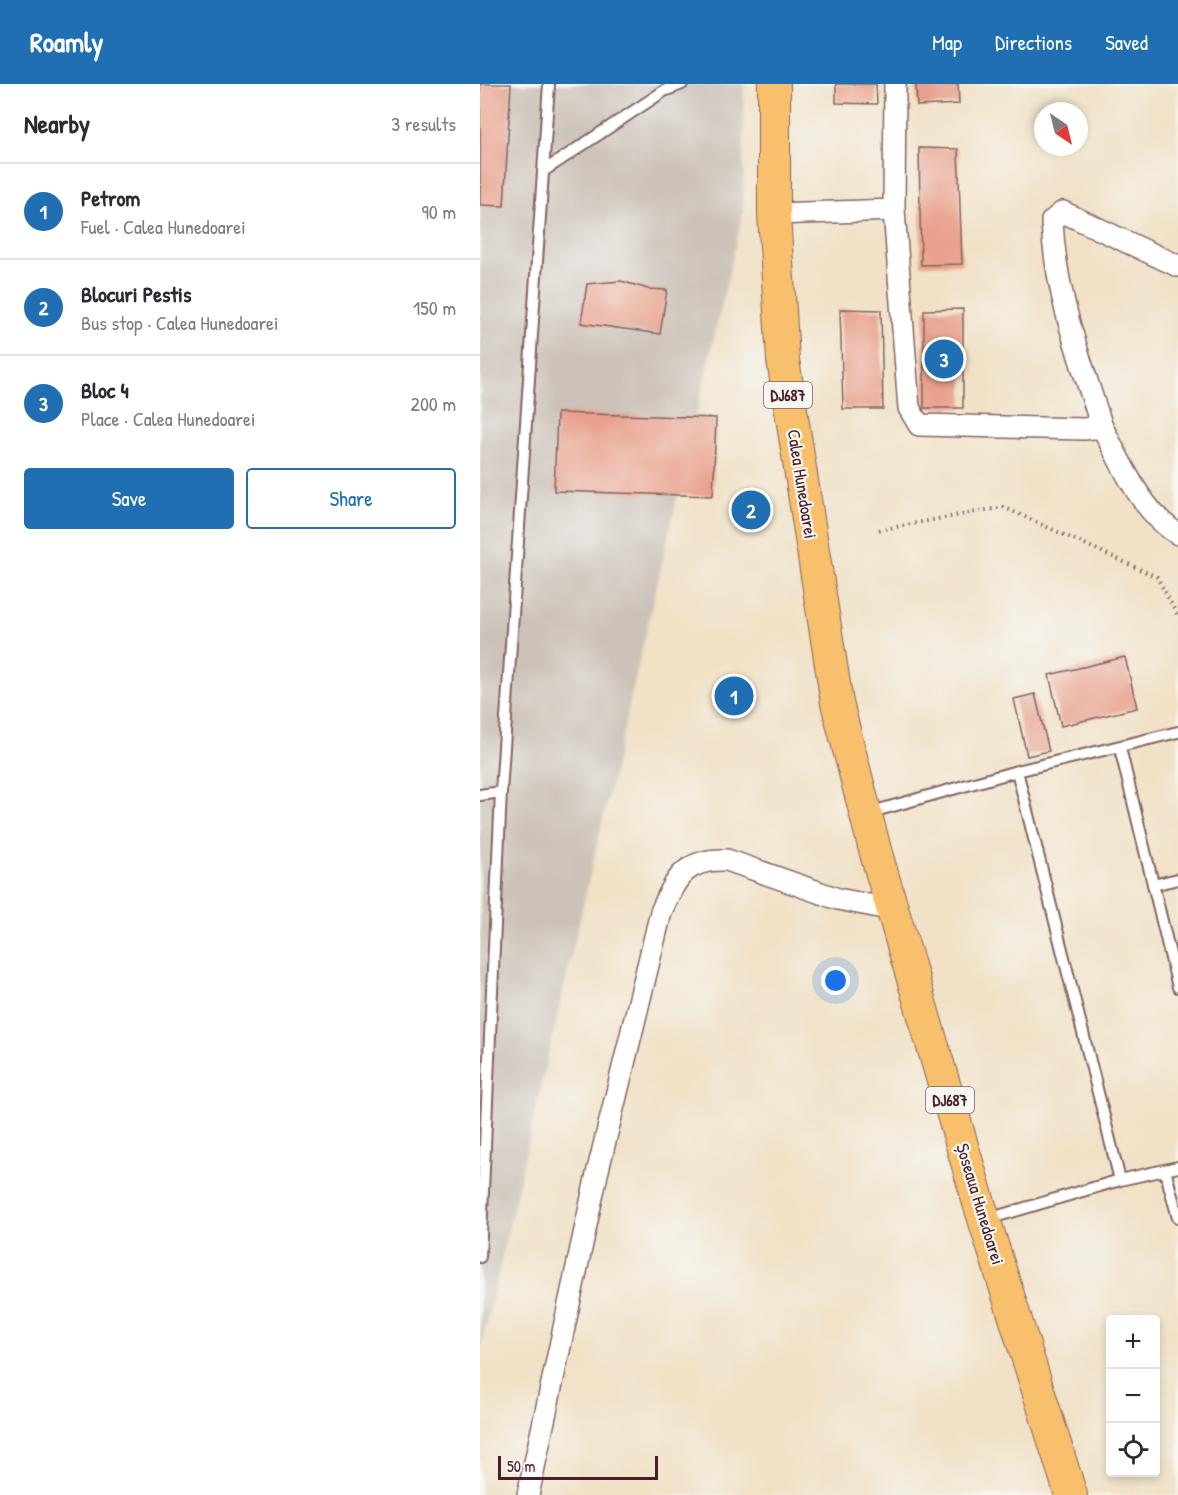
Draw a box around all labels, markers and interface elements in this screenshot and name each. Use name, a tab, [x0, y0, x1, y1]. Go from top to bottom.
text: Roamly	[30, 23, 103, 61]
text: Map	[932, 28, 962, 57]
text: Directions	[995, 28, 1072, 57]
text: Saved	[1105, 28, 1148, 57]
north arrow	[1034, 102, 1088, 156]
text: Nearby	[24, 106, 90, 141]
text: 3 results	[391, 110, 456, 137]
text: Petrom	[81, 183, 140, 213]
text: 1	[40, 198, 47, 225]
text: 90 m	[422, 198, 456, 225]
text: Fuel · Calea Hunedoarei	[81, 213, 246, 240]
text: Blocuri Pestis	[81, 279, 191, 309]
text: 2	[39, 294, 48, 321]
text: 150 m	[413, 294, 456, 321]
text: Bus stop · Calea Hunedoarei	[81, 309, 279, 336]
pin: 3	[924, 336, 964, 382]
text: Bloc 4	[81, 375, 129, 405]
road number: DJ687	[764, 382, 812, 408]
text: 3	[39, 390, 48, 417]
text: 200 m	[411, 390, 456, 417]
text: Place · Calea Hunedoarei	[81, 405, 255, 432]
street label: Calea Hunedoarei	[782, 427, 823, 540]
button: Save	[24, 468, 234, 529]
button: Share	[246, 468, 456, 529]
pin: 2	[732, 488, 770, 532]
pin: 1	[714, 674, 754, 718]
your location	[821, 966, 850, 995]
road number: DJ687	[926, 1087, 974, 1113]
street label: Șoseaua Hunedoarei	[950, 1140, 1011, 1267]
map controls	[1106, 1315, 1160, 1477]
button: +	[1106, 1315, 1160, 1369]
button: −	[1106, 1369, 1160, 1423]
button: locate	[1106, 1423, 1160, 1477]
scale bar	[498, 1453, 658, 1480]
text: 50 m	[507, 1455, 536, 1477]

